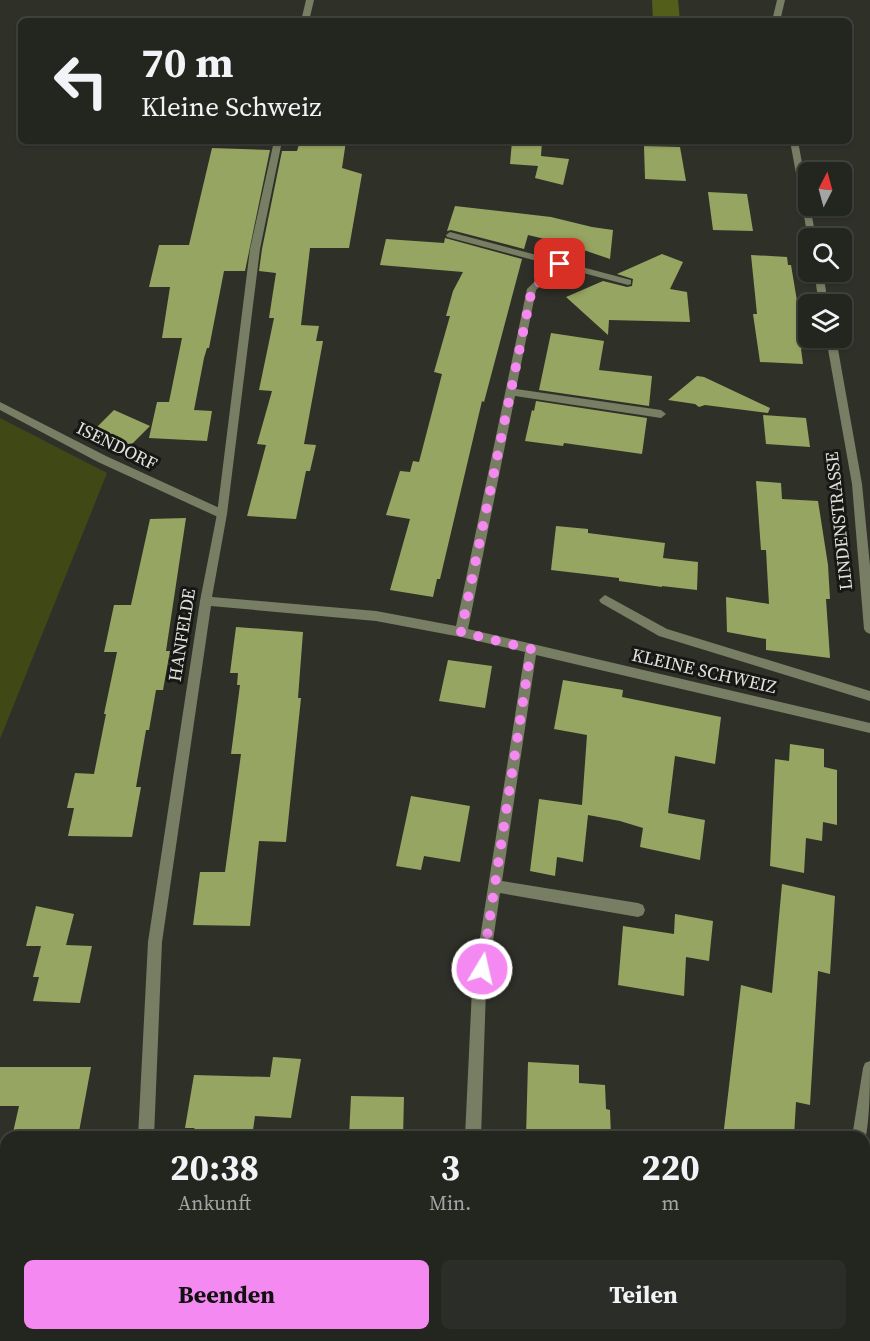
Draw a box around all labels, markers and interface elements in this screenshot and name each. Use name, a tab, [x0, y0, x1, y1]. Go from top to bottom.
text: 70 m	[141, 33, 234, 91]
icon: left	[42, 42, 120, 120]
text: Kleine Schweiz	[141, 88, 322, 125]
north arrow	[798, 162, 852, 216]
map controls	[798, 162, 852, 348]
button: search	[798, 228, 852, 282]
pin	[534, 238, 585, 289]
icon: arrive	[543, 247, 576, 280]
button: layers	[798, 294, 852, 348]
street label: ISENDORF	[73, 415, 162, 476]
street label: LINDENSTRASSE	[819, 451, 858, 591]
street label: HANFELDE	[162, 587, 201, 683]
street label: KLEINE SCHWEIZ	[629, 642, 779, 699]
position arrow	[450, 937, 514, 1001]
text: 20:38	[170, 1143, 259, 1192]
text: 3	[440, 1143, 460, 1192]
text: 220	[641, 1143, 700, 1192]
text: Ankunft	[178, 1189, 251, 1217]
text: Min.	[429, 1189, 471, 1217]
text: m	[662, 1189, 680, 1217]
button: Beenden	[24, 1260, 429, 1329]
button: Teilen	[441, 1260, 846, 1329]

